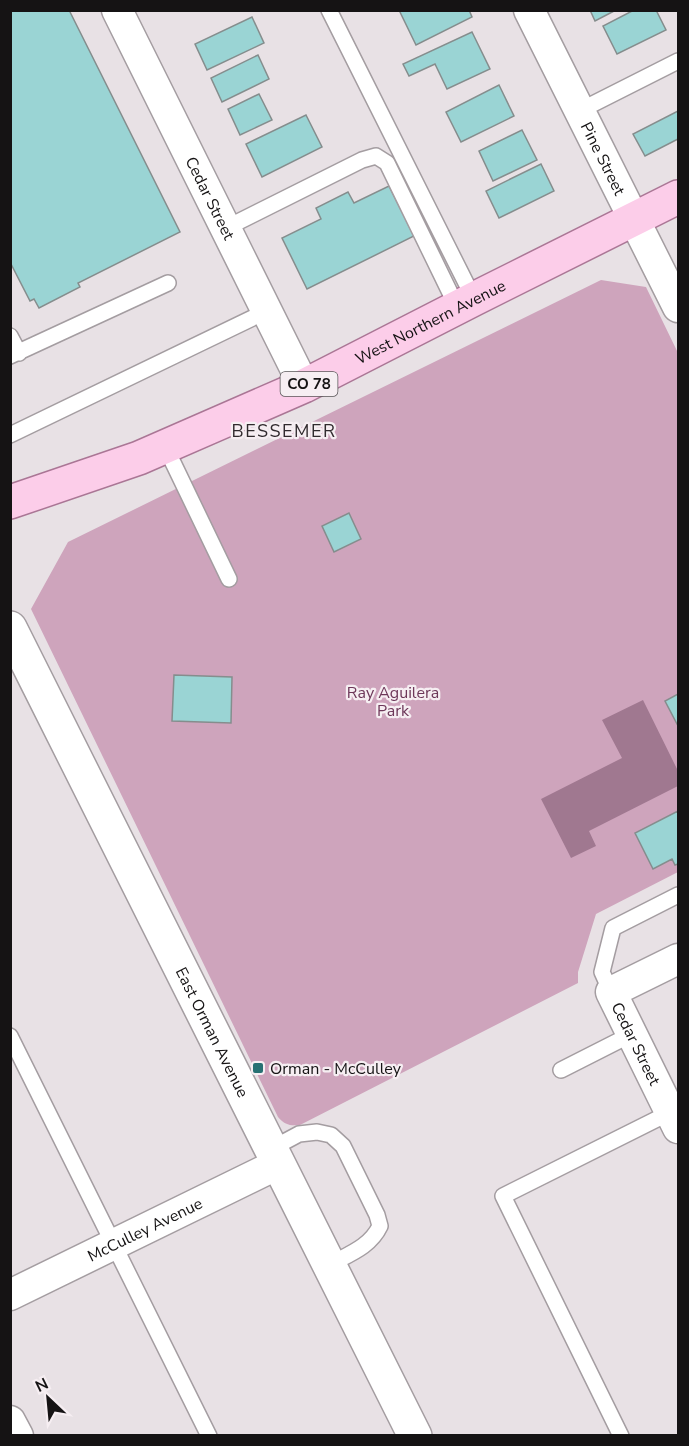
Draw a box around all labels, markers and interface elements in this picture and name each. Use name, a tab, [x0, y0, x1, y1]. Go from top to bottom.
street label: Pine Street	[575, 118, 630, 200]
street label: Cedar Street	[180, 153, 240, 244]
street label: West Northern Avenue	[352, 275, 510, 370]
road number: CO 78	[280, 372, 338, 396]
district label: BESSEMER	[231, 419, 337, 443]
park label: Ray Aguilera Park	[347, 682, 439, 722]
street label: East Orman Avenue	[170, 964, 254, 1101]
street label: Cedar Street	[606, 999, 665, 1089]
place label: Orman - McCulley	[270, 1058, 402, 1080]
marker: Orman - McCulley	[251, 1061, 265, 1075]
street label: McCulley Avenue	[84, 1193, 206, 1267]
north arrow	[18, 1368, 78, 1428]
text: N	[32, 1373, 52, 1398]

